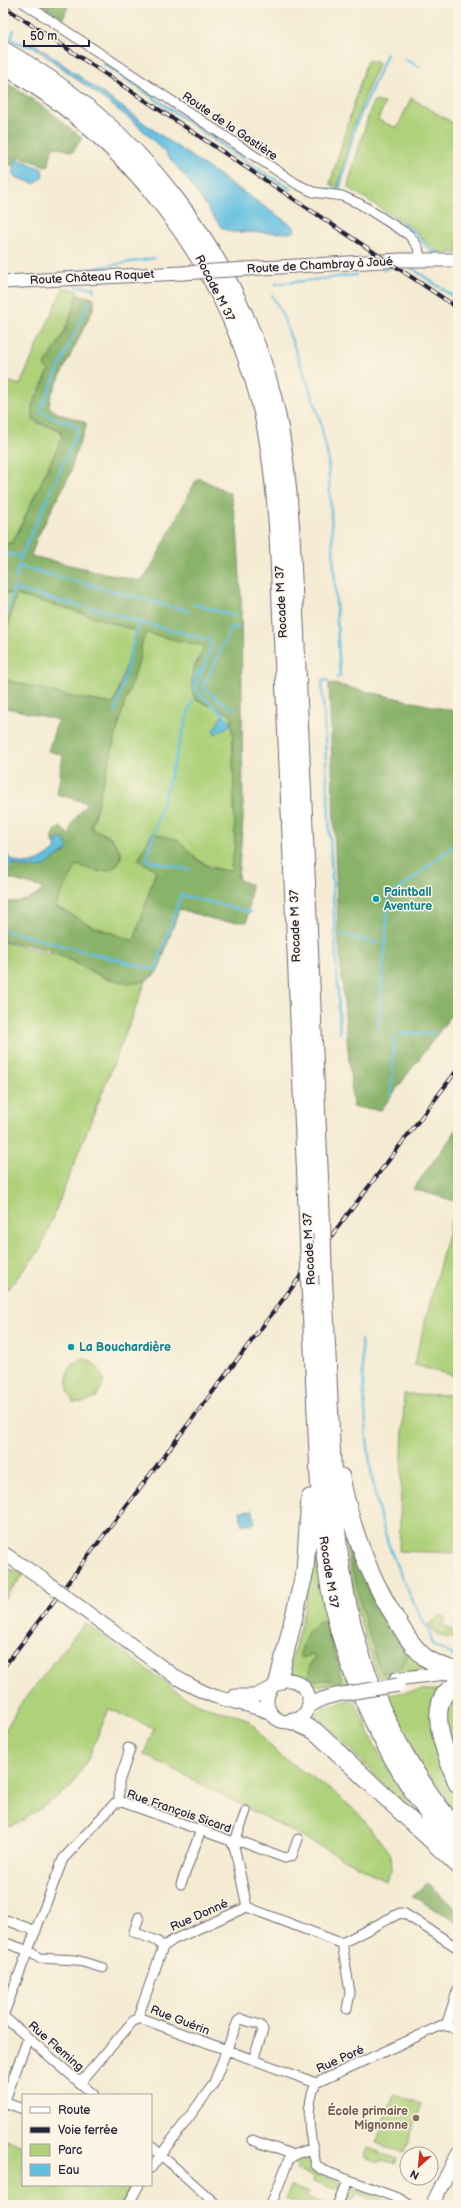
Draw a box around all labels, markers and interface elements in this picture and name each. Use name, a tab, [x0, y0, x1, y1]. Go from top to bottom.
scale bar	[24, 22, 89, 48]
text: 50 m	[30, 29, 57, 44]
street label: Route de la Gastière	[179, 89, 280, 164]
street label: Rocade M 37	[191, 252, 238, 324]
street label: Route de Chambray à Joué	[247, 254, 394, 277]
street label: Route Château Roquet	[29, 267, 155, 288]
street label: Rocade M 37	[272, 565, 291, 639]
place label: Paintball Aventure	[383, 885, 432, 914]
street label: Rocade M 37	[287, 889, 304, 963]
marker: Paintball Aventure	[371, 894, 381, 904]
street label: Rocade M 37	[300, 1212, 319, 1286]
place label: La Bouchardière	[79, 1340, 171, 1355]
marker: La Bouchardière	[66, 1342, 76, 1352]
street label: Rocade M 37	[315, 1535, 342, 1609]
street label: Rue François Sicard	[125, 1787, 233, 1836]
street label: Rue Donné	[168, 1896, 230, 1935]
street label: Rue Guérin	[148, 2002, 212, 2039]
street label: Rue Fleming	[25, 2018, 87, 2075]
street label: Rue Poré	[314, 2042, 366, 2077]
legend	[22, 2094, 152, 2186]
place label: École primaire Mignonne	[328, 2102, 408, 2133]
text: Route	[58, 2103, 90, 2118]
marker: École primaire Mignonne	[411, 2113, 421, 2123]
text: Voie ferrée	[58, 2123, 118, 2138]
text: Parc	[58, 2143, 82, 2158]
north arrow	[399, 2146, 439, 2186]
text: Eau	[58, 2163, 79, 2178]
text: N	[408, 2167, 421, 2182]

